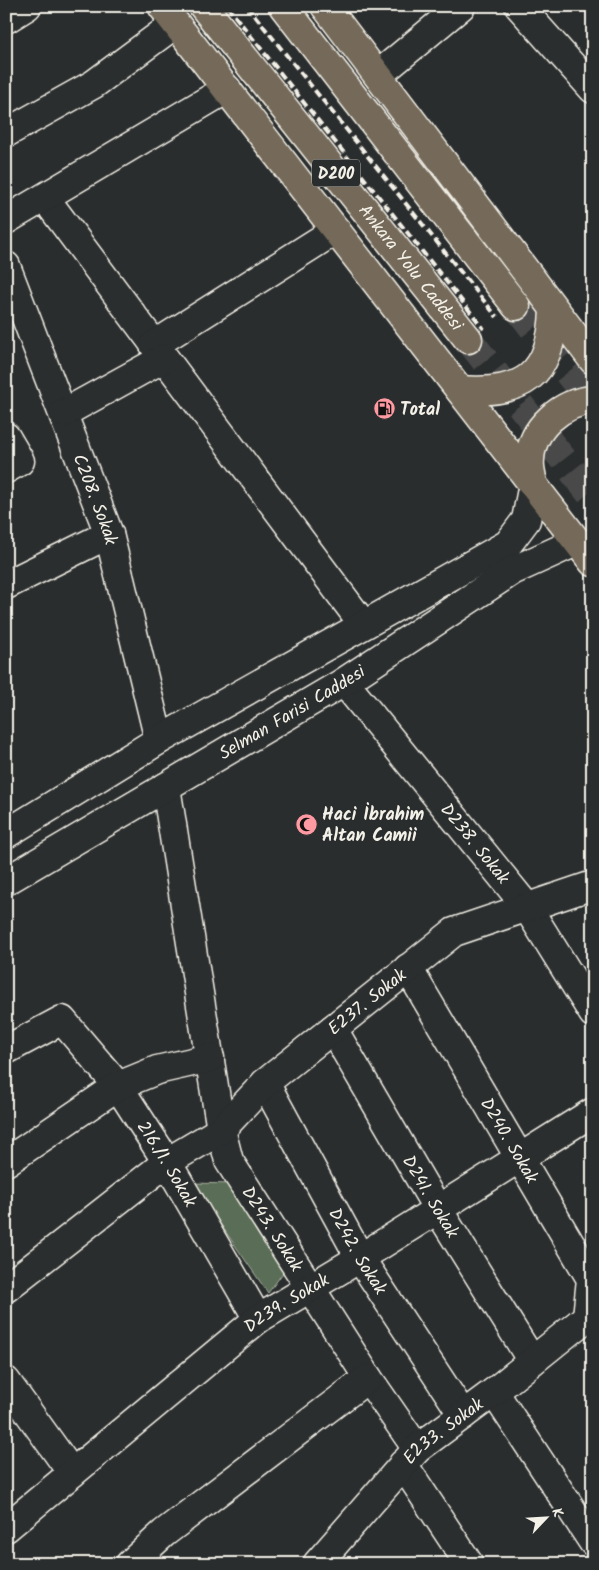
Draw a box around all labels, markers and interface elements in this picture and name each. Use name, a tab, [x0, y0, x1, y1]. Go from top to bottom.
road number: D200	[312, 160, 360, 187]
street label: Ankara Yolu Caddesi	[350, 199, 470, 339]
place label: Total	[400, 396, 440, 425]
fuel station icon: Total	[372, 397, 396, 421]
street label: C208. Sokak	[64, 450, 124, 549]
street label: Selman Farisi Caddesi	[214, 658, 373, 769]
street label: D238. Sokak	[432, 797, 517, 892]
place label: Haci İbrahim Altan Camii	[322, 801, 425, 851]
mosque icon: Haci İbrahim Altan Camii	[294, 812, 318, 836]
street label: E237. Sokak	[322, 962, 414, 1043]
street label: D240. Sokak	[471, 1093, 545, 1190]
street label: 216./1. Sokak	[128, 1115, 204, 1214]
street label: D241. Sokak	[393, 1150, 466, 1245]
street label: D243. Sokak	[233, 1181, 310, 1279]
street label: D242. Sokak	[319, 1203, 394, 1302]
street label: D239. Sokak	[238, 1266, 336, 1341]
street label: E233. Sokak	[396, 1391, 491, 1472]
north arrow	[522, 1492, 572, 1542]
text: K	[545, 1504, 569, 1522]

